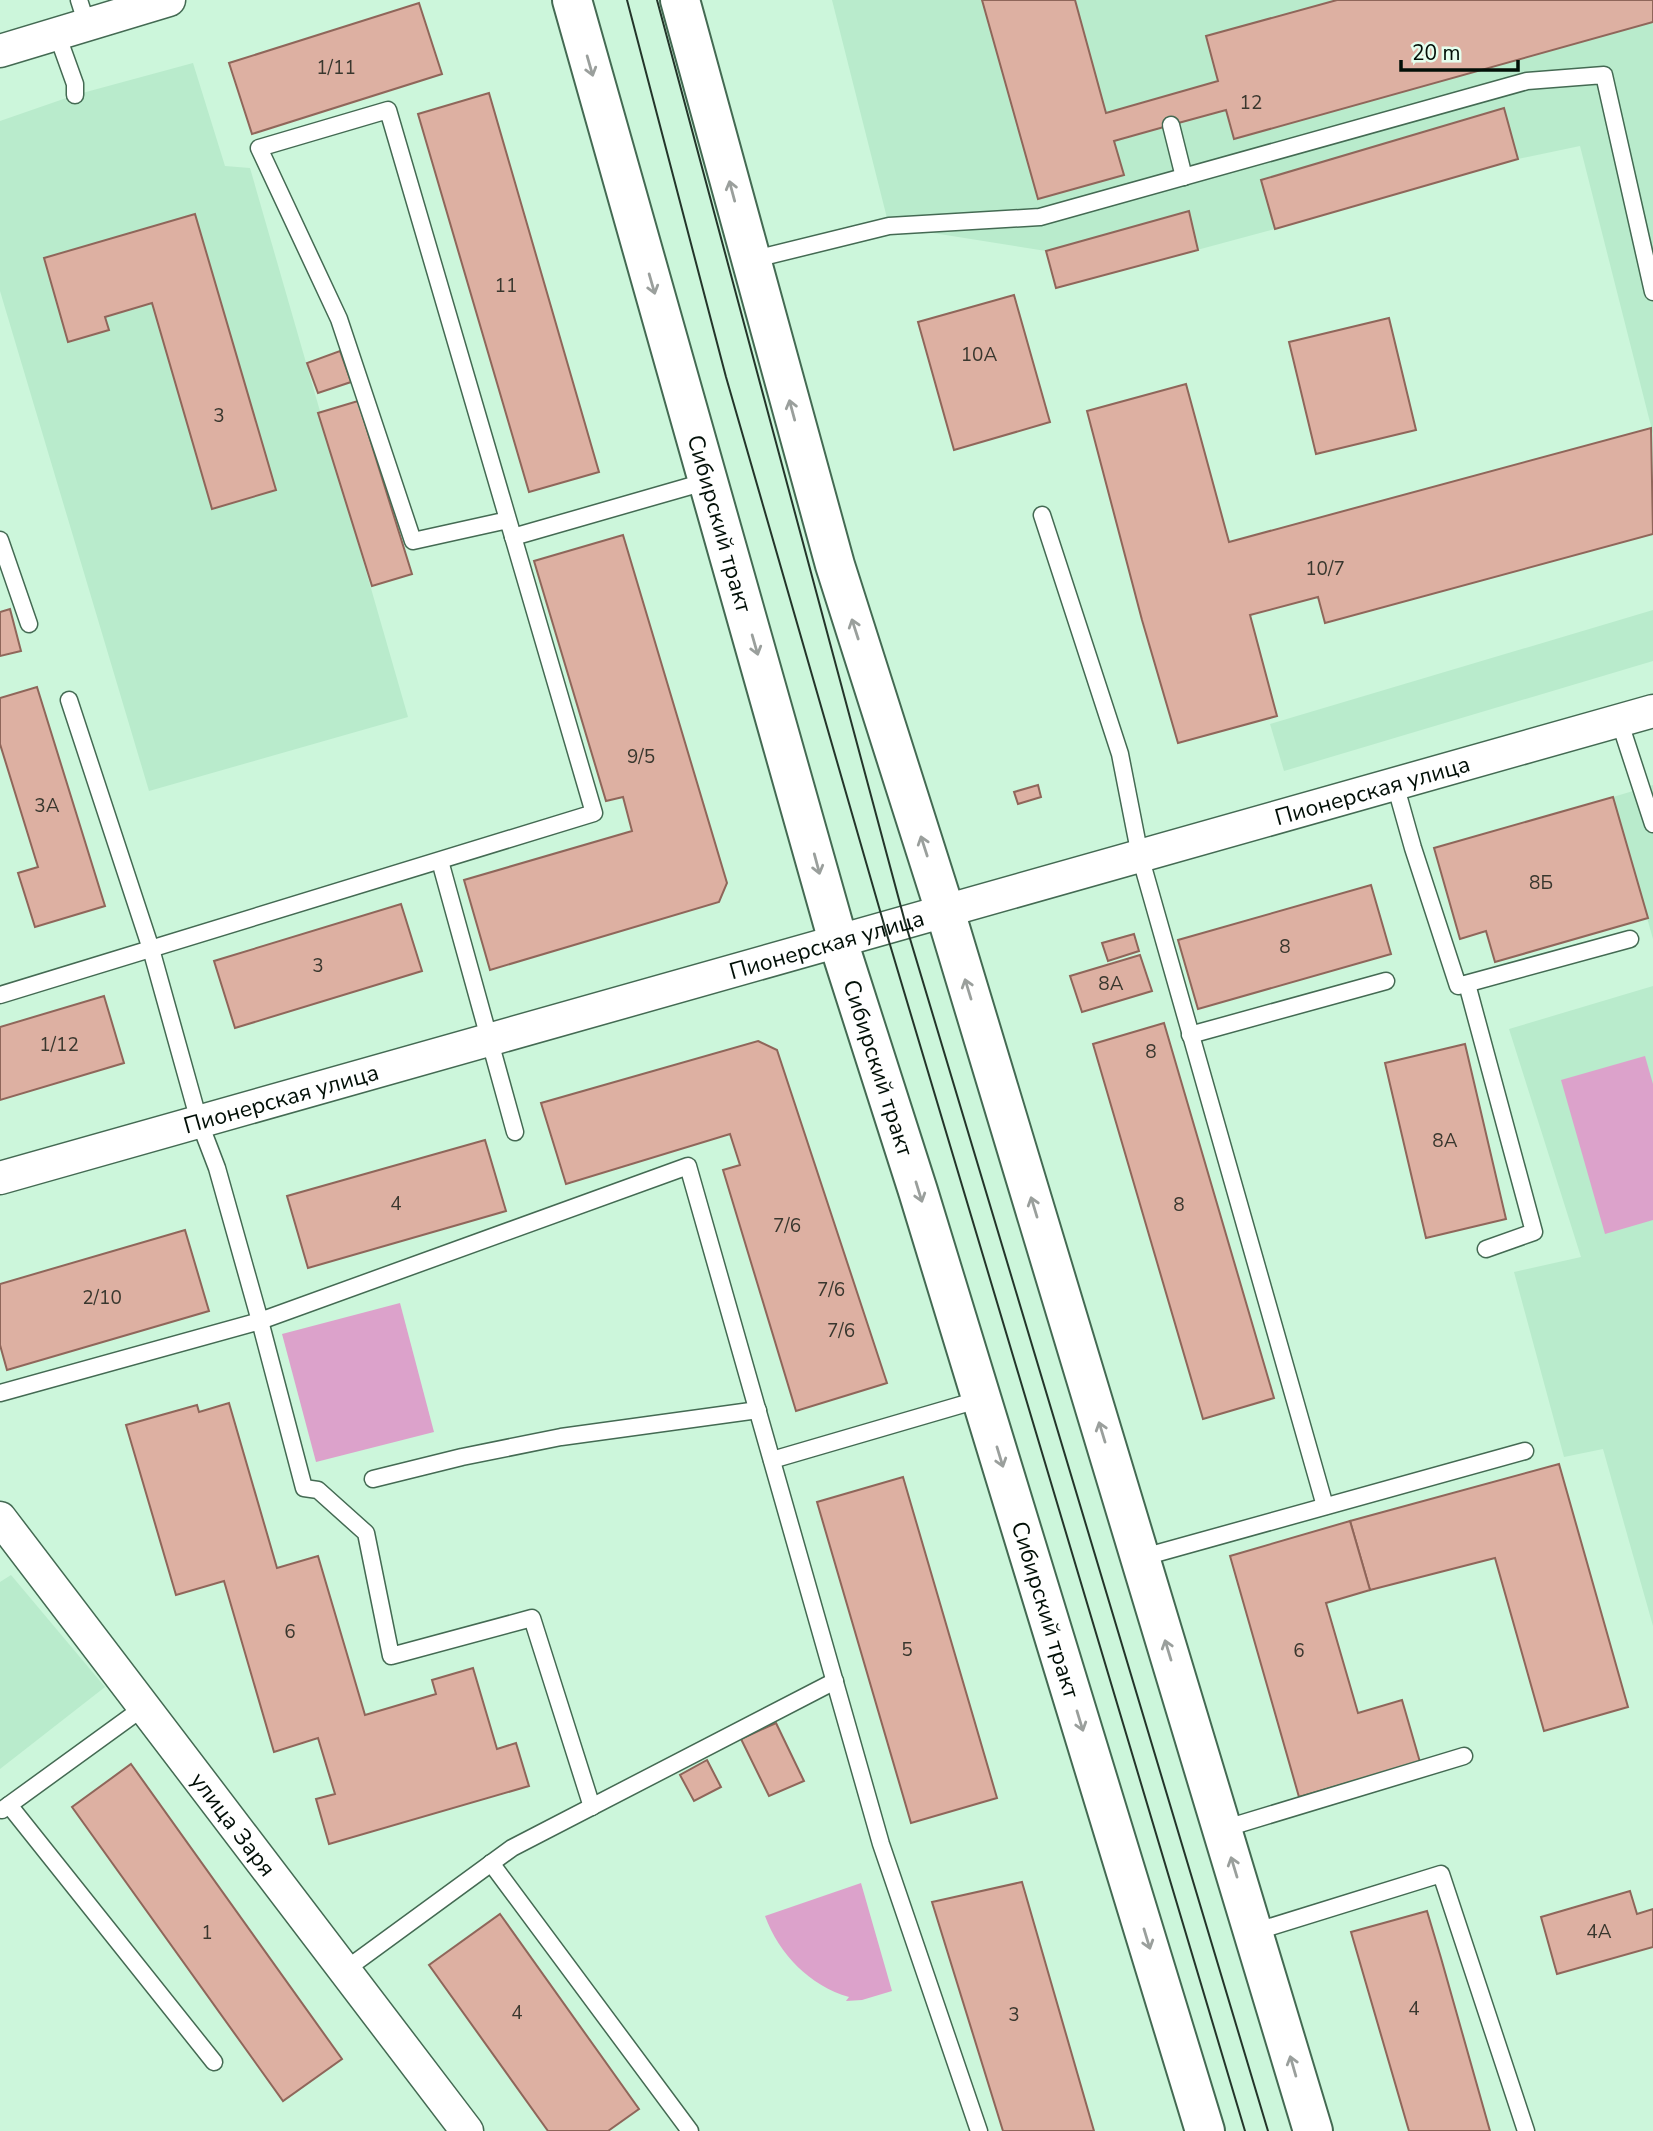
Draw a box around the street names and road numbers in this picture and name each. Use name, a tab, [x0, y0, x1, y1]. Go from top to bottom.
street label: Сибирский тракт	[680, 431, 760, 617]
street label: Пионерская улица	[1271, 748, 1473, 833]
street label: Пионерская улица	[726, 902, 928, 987]
street label: Сибирский тракт	[836, 976, 922, 1161]
street label: Пионерская улица	[180, 1056, 382, 1141]
street label: Сибирский тракт	[1004, 1517, 1088, 1703]
street label: улица Заря	[184, 1766, 283, 1883]

